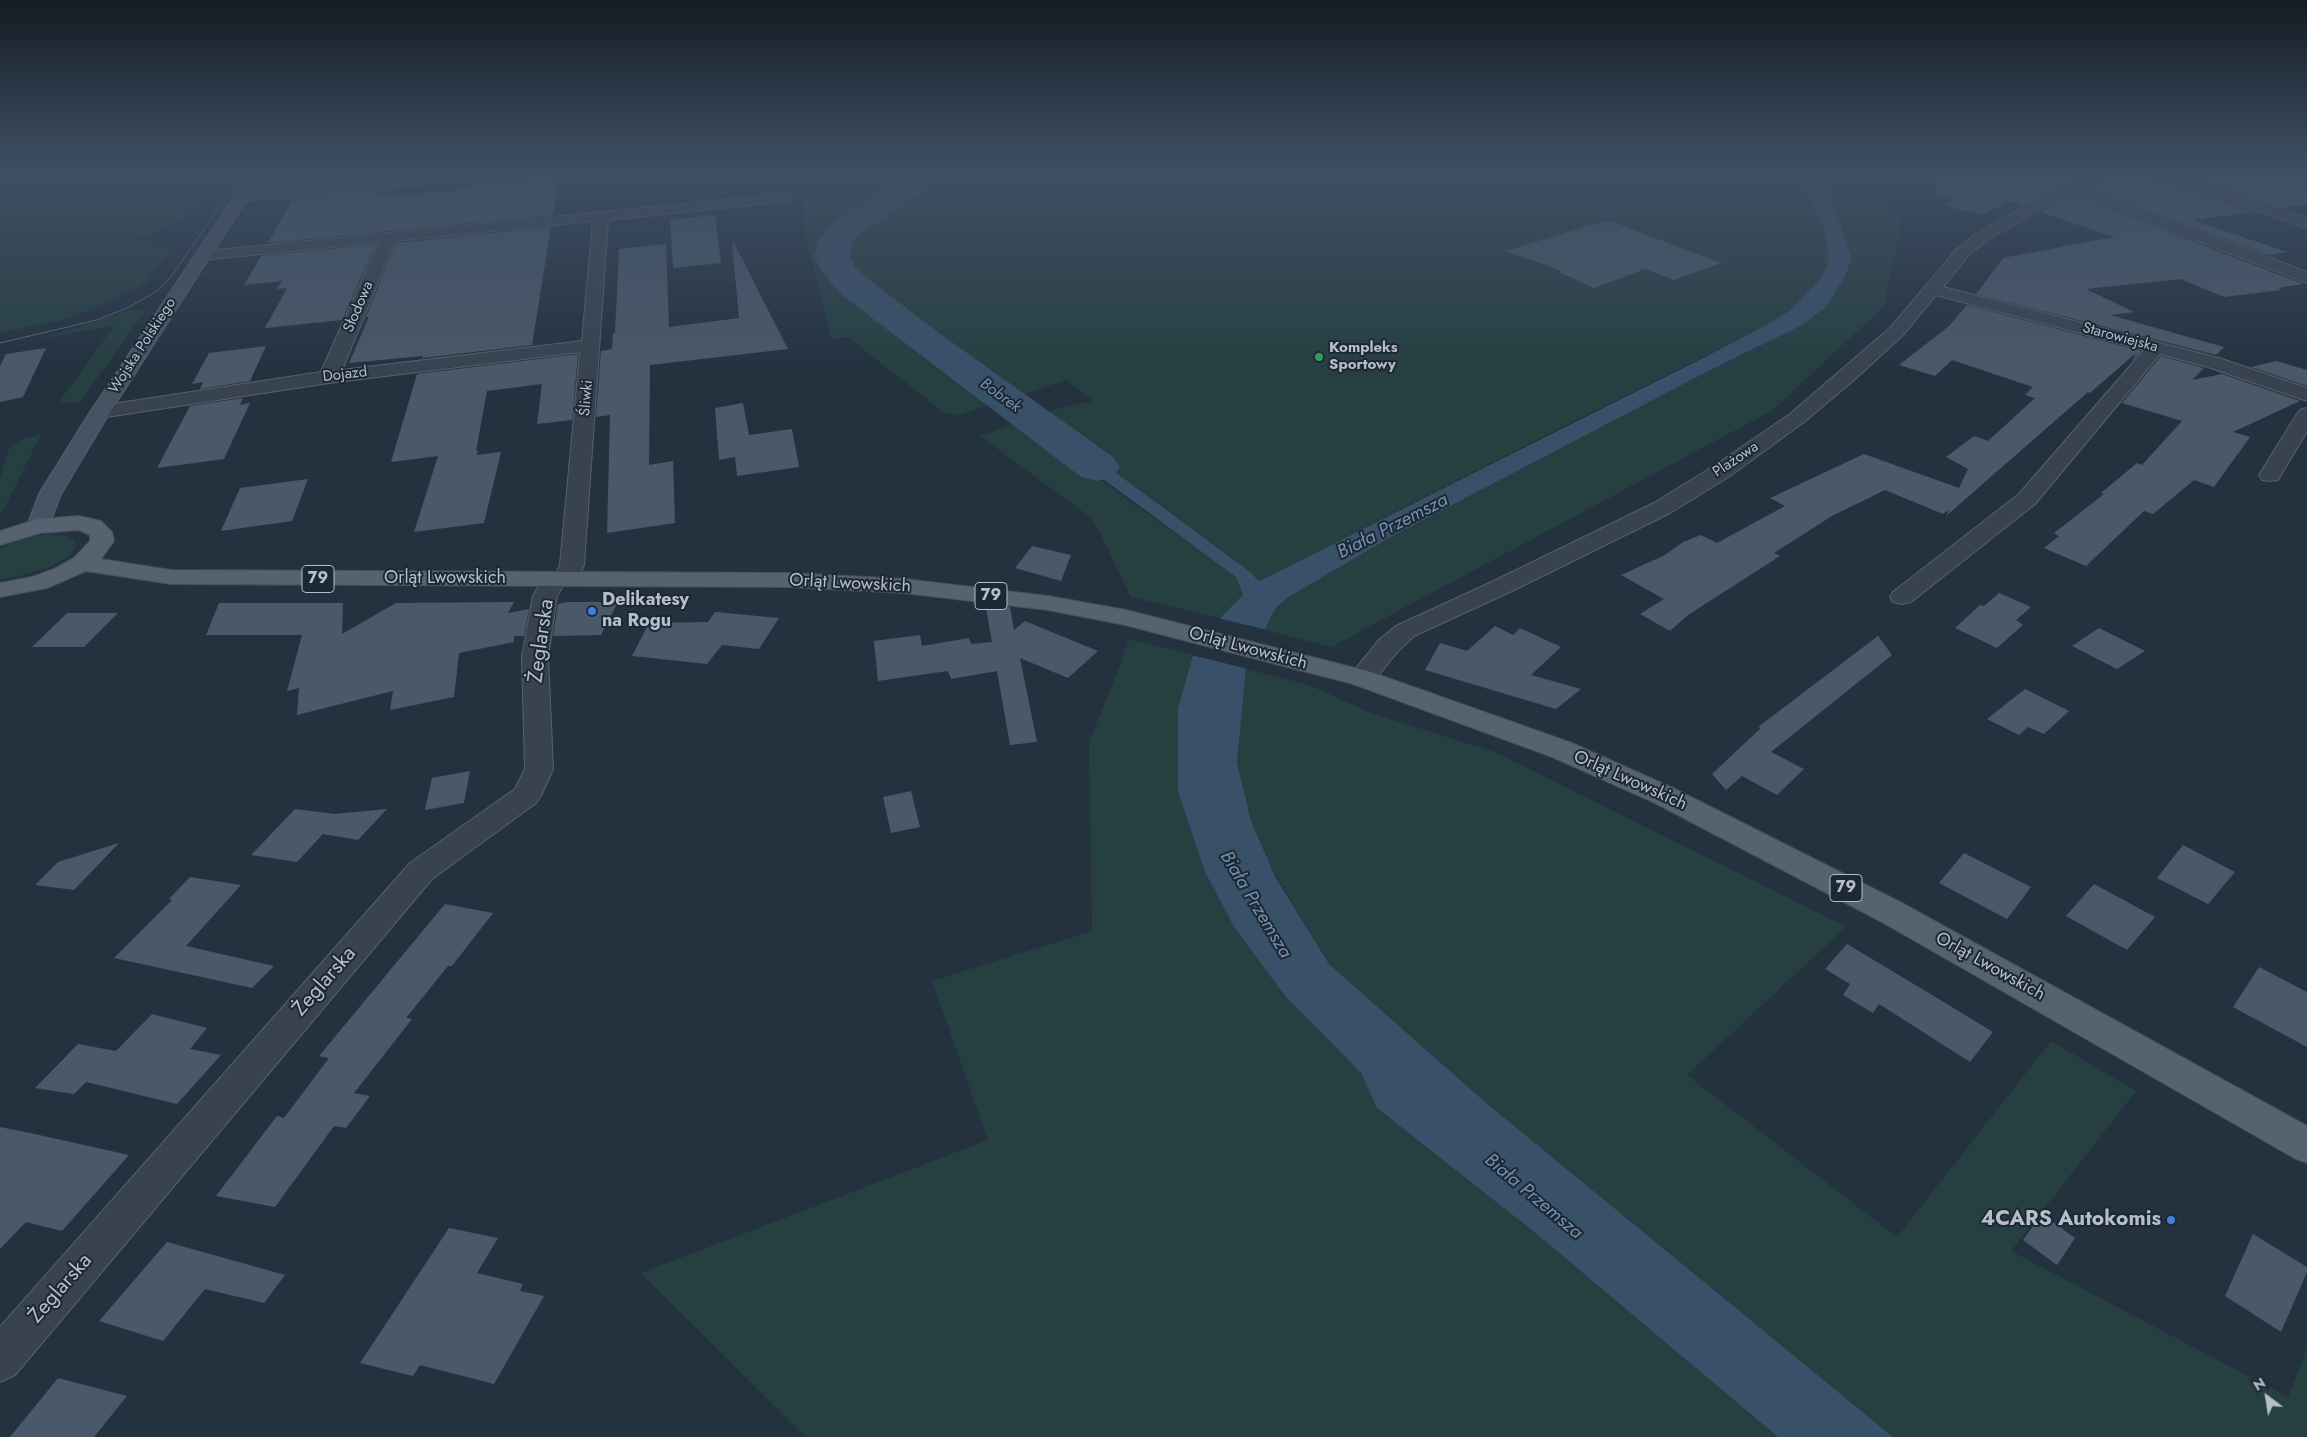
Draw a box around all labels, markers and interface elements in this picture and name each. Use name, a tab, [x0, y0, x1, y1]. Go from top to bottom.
street label: Słodowa	[340, 279, 378, 335]
street label: Wojska Polskiego	[105, 295, 181, 397]
street label: Starowiejska	[2080, 319, 2160, 357]
place label: Kompleks Sportowy	[1329, 339, 1398, 374]
marker: Kompleks Sportowy	[1313, 351, 1325, 363]
street label: Dojazd	[322, 363, 368, 387]
water label: Bobrek	[976, 375, 1024, 417]
street label: Śliwki	[576, 379, 598, 417]
street label: Plażowa	[1710, 438, 1762, 482]
water label: Biała Przemsza	[1334, 489, 1452, 565]
road number: 79	[302, 566, 334, 592]
street label: Orląt Lwowskich	[384, 568, 506, 590]
street label: Orląt Lwowskich	[789, 570, 911, 598]
road number: 79	[975, 582, 1007, 610]
place label: Delikatesy na Rogu	[602, 590, 689, 632]
street label: Żeglarska	[524, 598, 560, 684]
marker: Delikatesy na Rogu	[586, 605, 598, 617]
street label: Orląt Lwowskich	[1186, 623, 1310, 675]
street label: Orląt Lwowskich	[1570, 746, 1690, 816]
water label: Biała Przemsza	[1214, 847, 1296, 963]
road number: 79	[1830, 874, 1862, 901]
street label: Orląt Lwowskich	[1931, 928, 2049, 1006]
street label: Żeglarska	[288, 942, 362, 1022]
water label: Biała Przemsza	[1479, 1149, 1587, 1245]
place label: 4CARS Autokomis	[1981, 1207, 2161, 1233]
marker: 4CARS Autokomis	[2165, 1214, 2177, 1226]
street label: Żeglarska	[24, 1249, 98, 1329]
north arrow	[2242, 1372, 2292, 1422]
text: N	[2249, 1373, 2269, 1396]

